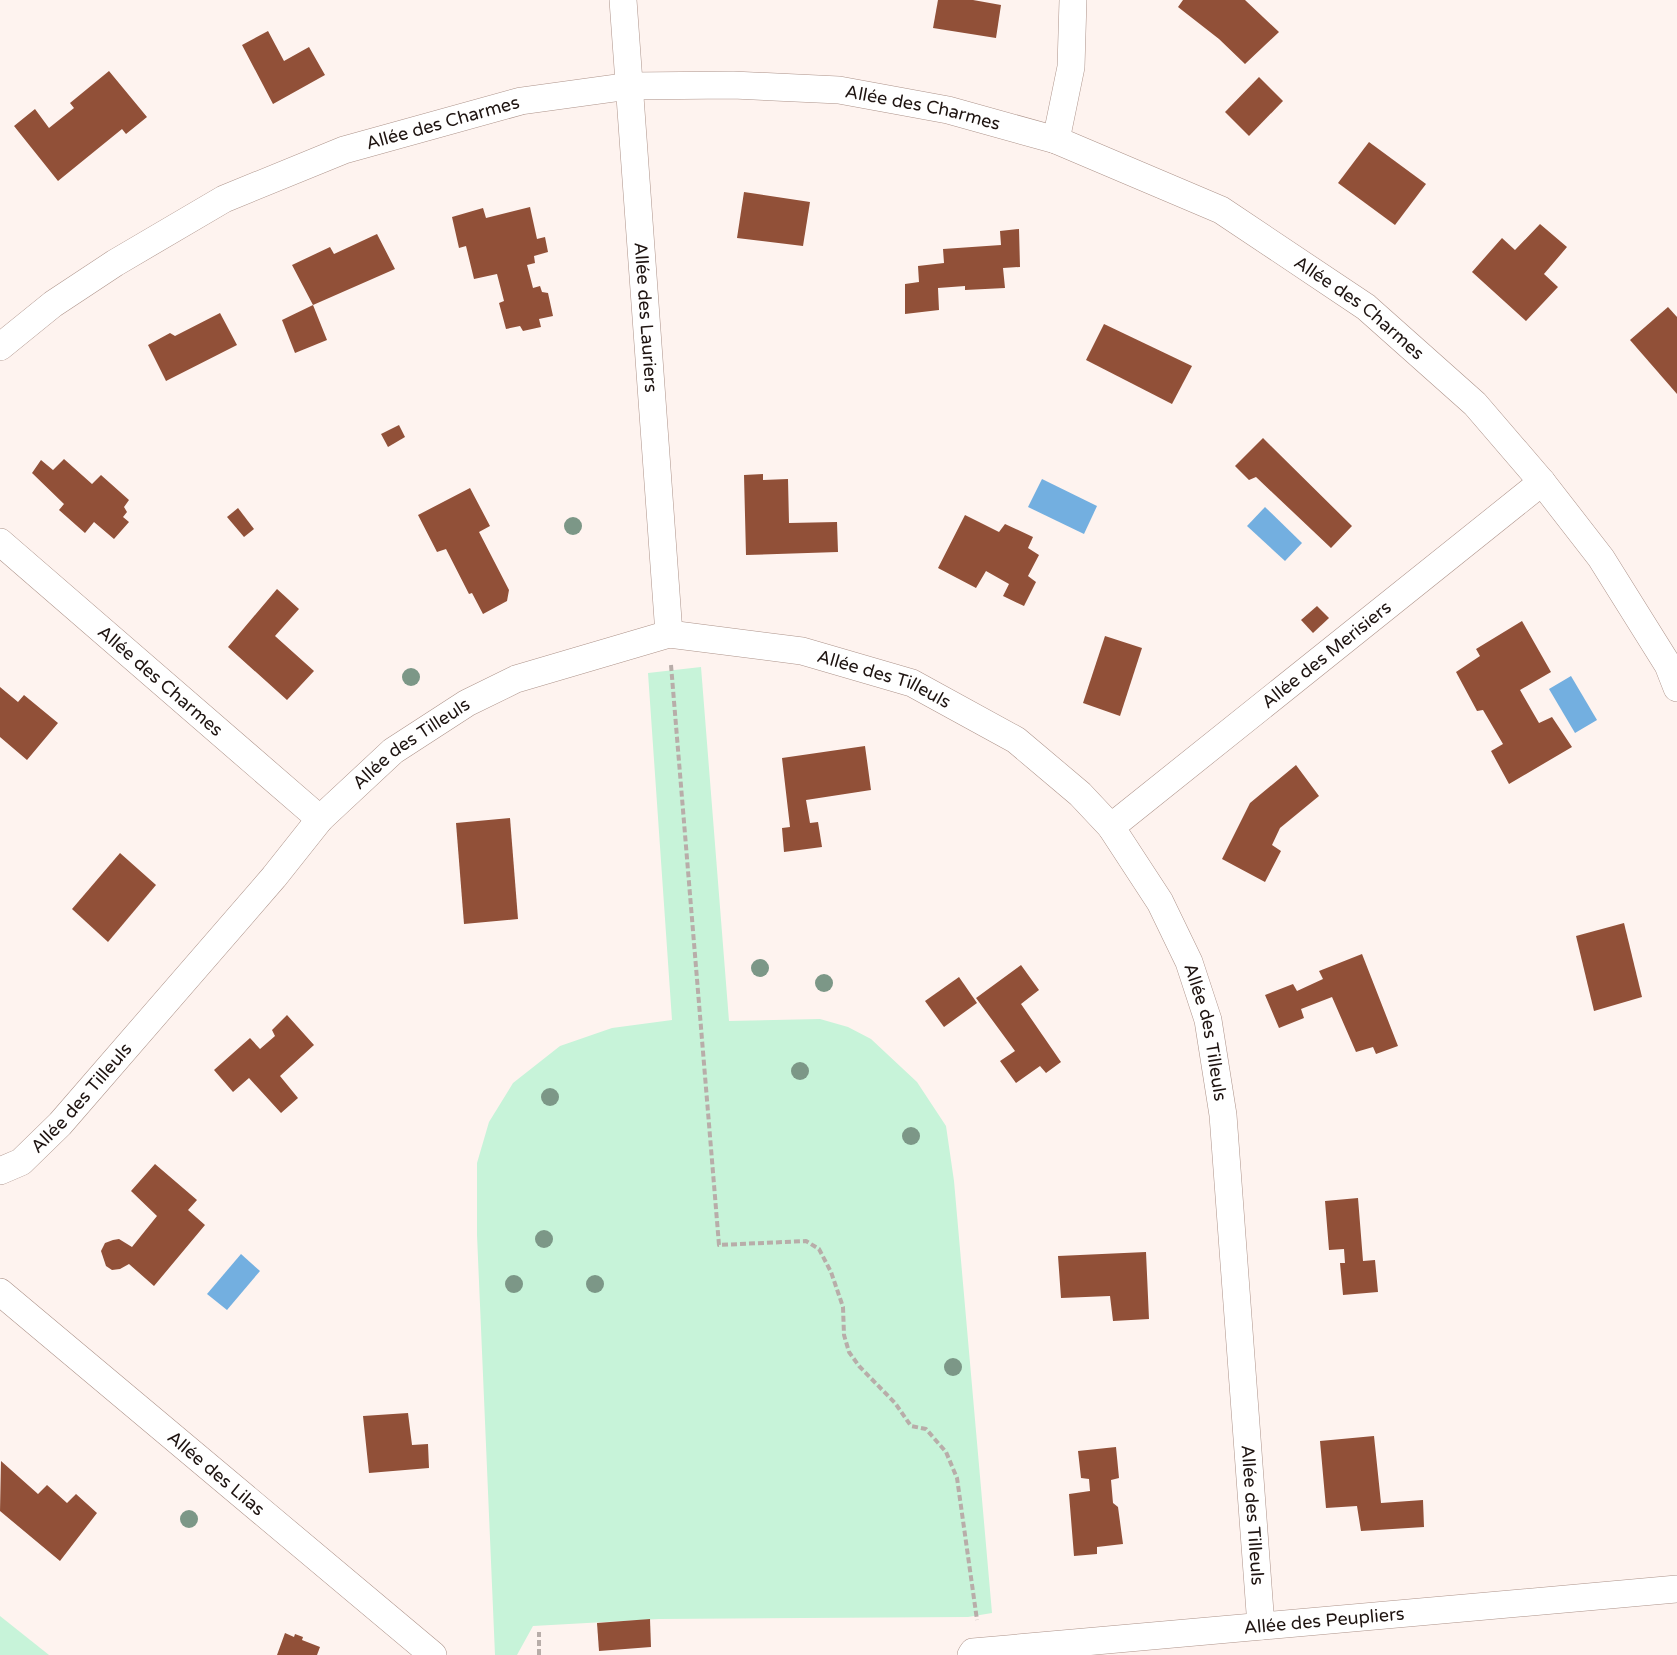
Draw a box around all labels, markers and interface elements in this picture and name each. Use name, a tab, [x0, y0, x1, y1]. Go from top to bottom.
street label: Allée des Charmes	[843, 80, 1003, 135]
street label: Allée des Charmes	[364, 91, 522, 154]
street label: Allée des Lauriers	[630, 241, 662, 393]
street label: Allée des Charmes	[1290, 251, 1429, 364]
street label: Allée des Merisiers	[1257, 596, 1396, 713]
street label: Allée des Charmes	[93, 621, 227, 741]
street label: Allée des Tilleuls	[815, 645, 955, 713]
street label: Allée des Tilleuls	[348, 693, 474, 794]
street label: Allée des Tilleuls	[1179, 960, 1232, 1102]
street label: Allée des Tilleuls	[26, 1038, 136, 1157]
street label: Allée des Lilas	[163, 1426, 269, 1520]
street label: Allée des Tilleuls	[1237, 1444, 1269, 1586]
street label: Allée des Peupliers	[1243, 1602, 1405, 1639]

